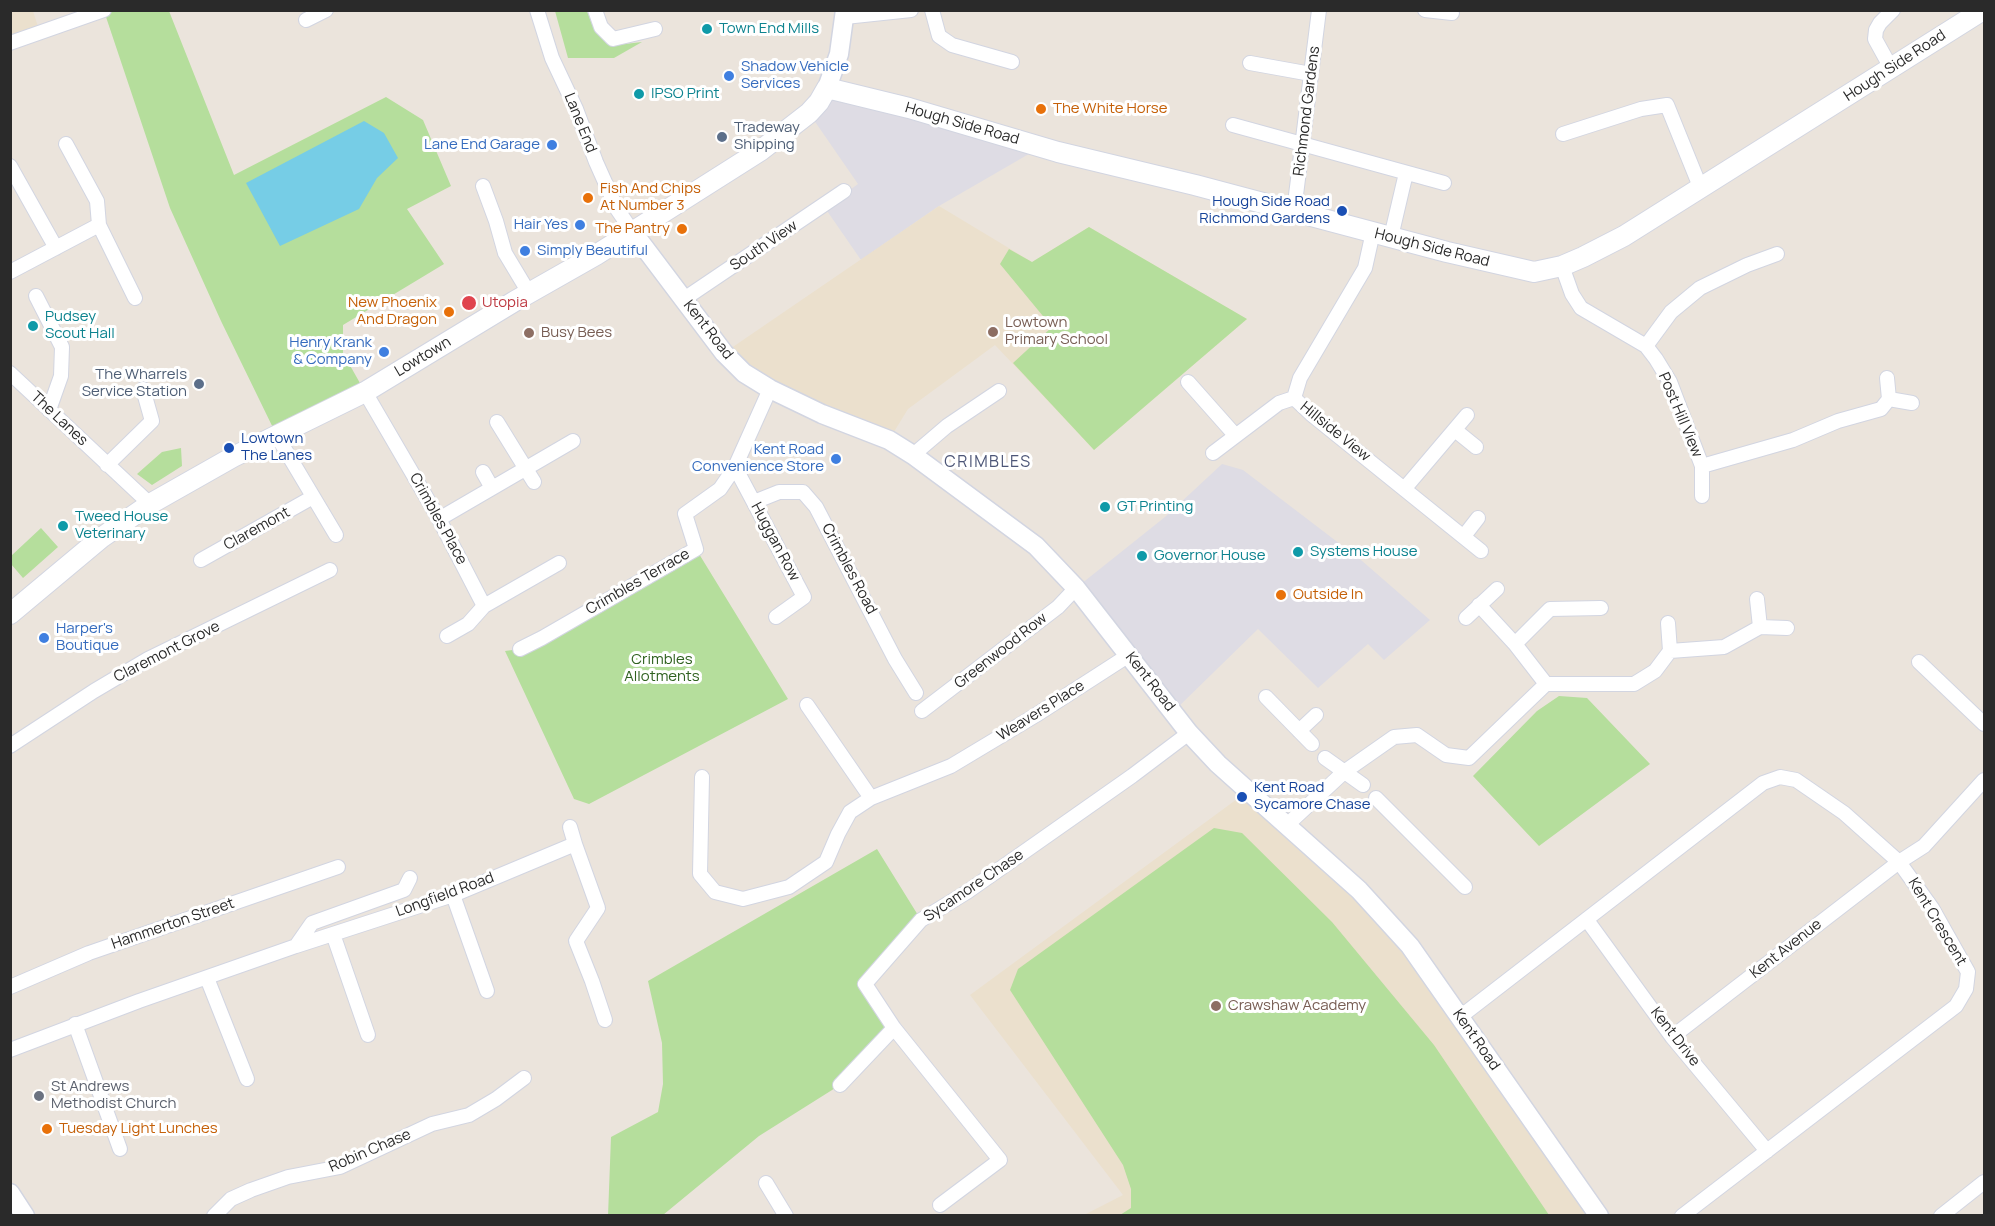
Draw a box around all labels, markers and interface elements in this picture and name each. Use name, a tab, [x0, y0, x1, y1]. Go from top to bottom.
place label: Town End Mills	[719, 20, 819, 38]
marker: Town End Mills	[700, 22, 714, 36]
street label: Hough Side Road	[1841, 26, 1949, 106]
street label: Richmond Gardens	[1290, 45, 1324, 177]
place label: Shadow Vehicle Services	[741, 58, 849, 93]
marker: Shadow Vehicle Services	[722, 69, 736, 83]
place label: IPSO Print	[651, 85, 720, 103]
marker: IPSO Print	[632, 87, 646, 101]
street label: Lane End	[560, 90, 600, 156]
street label: Hough Side Road	[903, 99, 1021, 149]
place label: The White Horse	[1053, 100, 1167, 118]
marker: The White Horse	[1034, 102, 1048, 116]
place label: Tradeway Shipping	[734, 119, 800, 154]
marker: Tradeway Shipping	[715, 130, 729, 144]
place label: Lane End Garage	[424, 136, 540, 154]
marker: Lane End Garage	[545, 138, 559, 152]
place label: Fish And Chips At Number 3	[600, 180, 701, 215]
marker: Fish And Chips At Number 3	[581, 191, 595, 205]
place label: Hough Side Road Richmond Gardens	[1199, 193, 1330, 228]
marker: Hough Side Road Richmond Gardens	[1335, 204, 1349, 218]
place label: Hair Yes	[514, 216, 568, 234]
street label: South View	[727, 217, 801, 275]
marker: Hair Yes	[573, 218, 587, 232]
place label: The Pantry	[595, 220, 670, 238]
marker: The Pantry	[675, 222, 689, 236]
street label: Hough Side Road	[1373, 225, 1491, 271]
place label: Simply Beautiful	[537, 242, 648, 260]
marker: Simply Beautiful	[518, 244, 532, 258]
place label: New Phoenix And Dragon	[348, 294, 437, 329]
marker: Utopia	[460, 294, 478, 312]
place label: Utopia	[482, 294, 528, 312]
street label: Kent Road	[679, 297, 737, 363]
marker: New Phoenix And Dragon	[442, 305, 456, 319]
place label: Pudsey Scout Hall	[45, 308, 115, 343]
place label: Lowtown Primary School	[1005, 314, 1108, 349]
marker: Pudsey Scout Hall	[26, 319, 40, 333]
place label: Busy Bees	[541, 324, 612, 342]
marker: Lowtown Primary School	[986, 325, 1000, 339]
marker: Busy Bees	[522, 326, 536, 340]
street label: Lowtown	[392, 333, 454, 381]
place label: Henry Krank & Company	[289, 334, 372, 369]
marker: Henry Krank & Company	[377, 345, 391, 359]
place label: The Wharrels Service Station	[82, 366, 187, 401]
street label: Post Hill View	[1654, 370, 1706, 460]
marker: The Wharrels Service Station	[192, 377, 206, 391]
street label: The Lanes	[27, 388, 91, 450]
street label: Hillside View	[1296, 398, 1374, 466]
place label: Lowtown The Lanes	[241, 430, 312, 465]
marker: Lowtown The Lanes	[222, 441, 236, 455]
place label: Kent Road Convenience Store	[692, 441, 824, 476]
marker: Kent Road Convenience Store	[829, 452, 843, 466]
district label: CRIMBLES	[944, 453, 1032, 473]
street label: Crimbles Place	[405, 470, 471, 568]
place label: GT Printing	[1117, 498, 1193, 516]
street label: Huggan Row	[747, 499, 803, 585]
marker: GT Printing	[1098, 500, 1112, 514]
street label: Claremont	[221, 503, 293, 555]
place label: Tweed House Veterinary	[75, 508, 168, 543]
marker: Tweed House Veterinary	[56, 519, 70, 533]
street label: Crimbles Road	[818, 521, 880, 617]
place label: Systems House	[1310, 543, 1417, 561]
street label: Crimbles Terrace	[583, 545, 693, 619]
marker: Systems House	[1291, 545, 1305, 559]
place label: Governor House	[1154, 547, 1265, 565]
marker: Governor House	[1135, 549, 1149, 563]
place label: Outside In	[1293, 586, 1363, 604]
marker: Outside In	[1274, 588, 1288, 602]
street label: Greenwood Row	[951, 609, 1051, 693]
street label: Claremont Grove	[111, 618, 223, 686]
place label: Harper's Boutique	[56, 620, 119, 655]
marker: Harper's Boutique	[37, 631, 51, 645]
street label: Kent Road	[1121, 649, 1179, 715]
park label: Crimbles Allotments	[624, 651, 700, 686]
street label: Weavers Place	[994, 677, 1088, 745]
place label: Kent Road Sycamore Chase	[1254, 779, 1370, 814]
marker: Kent Road Sycamore Chase	[1235, 790, 1249, 804]
street label: Sycamore Chase	[921, 846, 1027, 926]
street label: Longfield Road	[393, 869, 497, 921]
street label: Kent Crescent	[1904, 875, 1970, 969]
street label: Hammerton Street	[109, 895, 237, 953]
street label: Kent Avenue	[1747, 915, 1825, 983]
place label: Crawshaw Academy	[1228, 997, 1366, 1015]
marker: Crawshaw Academy	[1209, 999, 1223, 1013]
street label: Kent Drive	[1646, 1004, 1704, 1070]
street label: Kent Road	[1448, 1006, 1504, 1074]
place label: St Andrews Methodist Church	[51, 1078, 176, 1113]
marker: St Andrews Methodist Church	[32, 1089, 46, 1103]
place label: Tuesday Light Lunches	[59, 1120, 218, 1138]
marker: Tuesday Light Lunches	[40, 1122, 54, 1136]
street label: Robin Chase	[326, 1126, 414, 1176]

